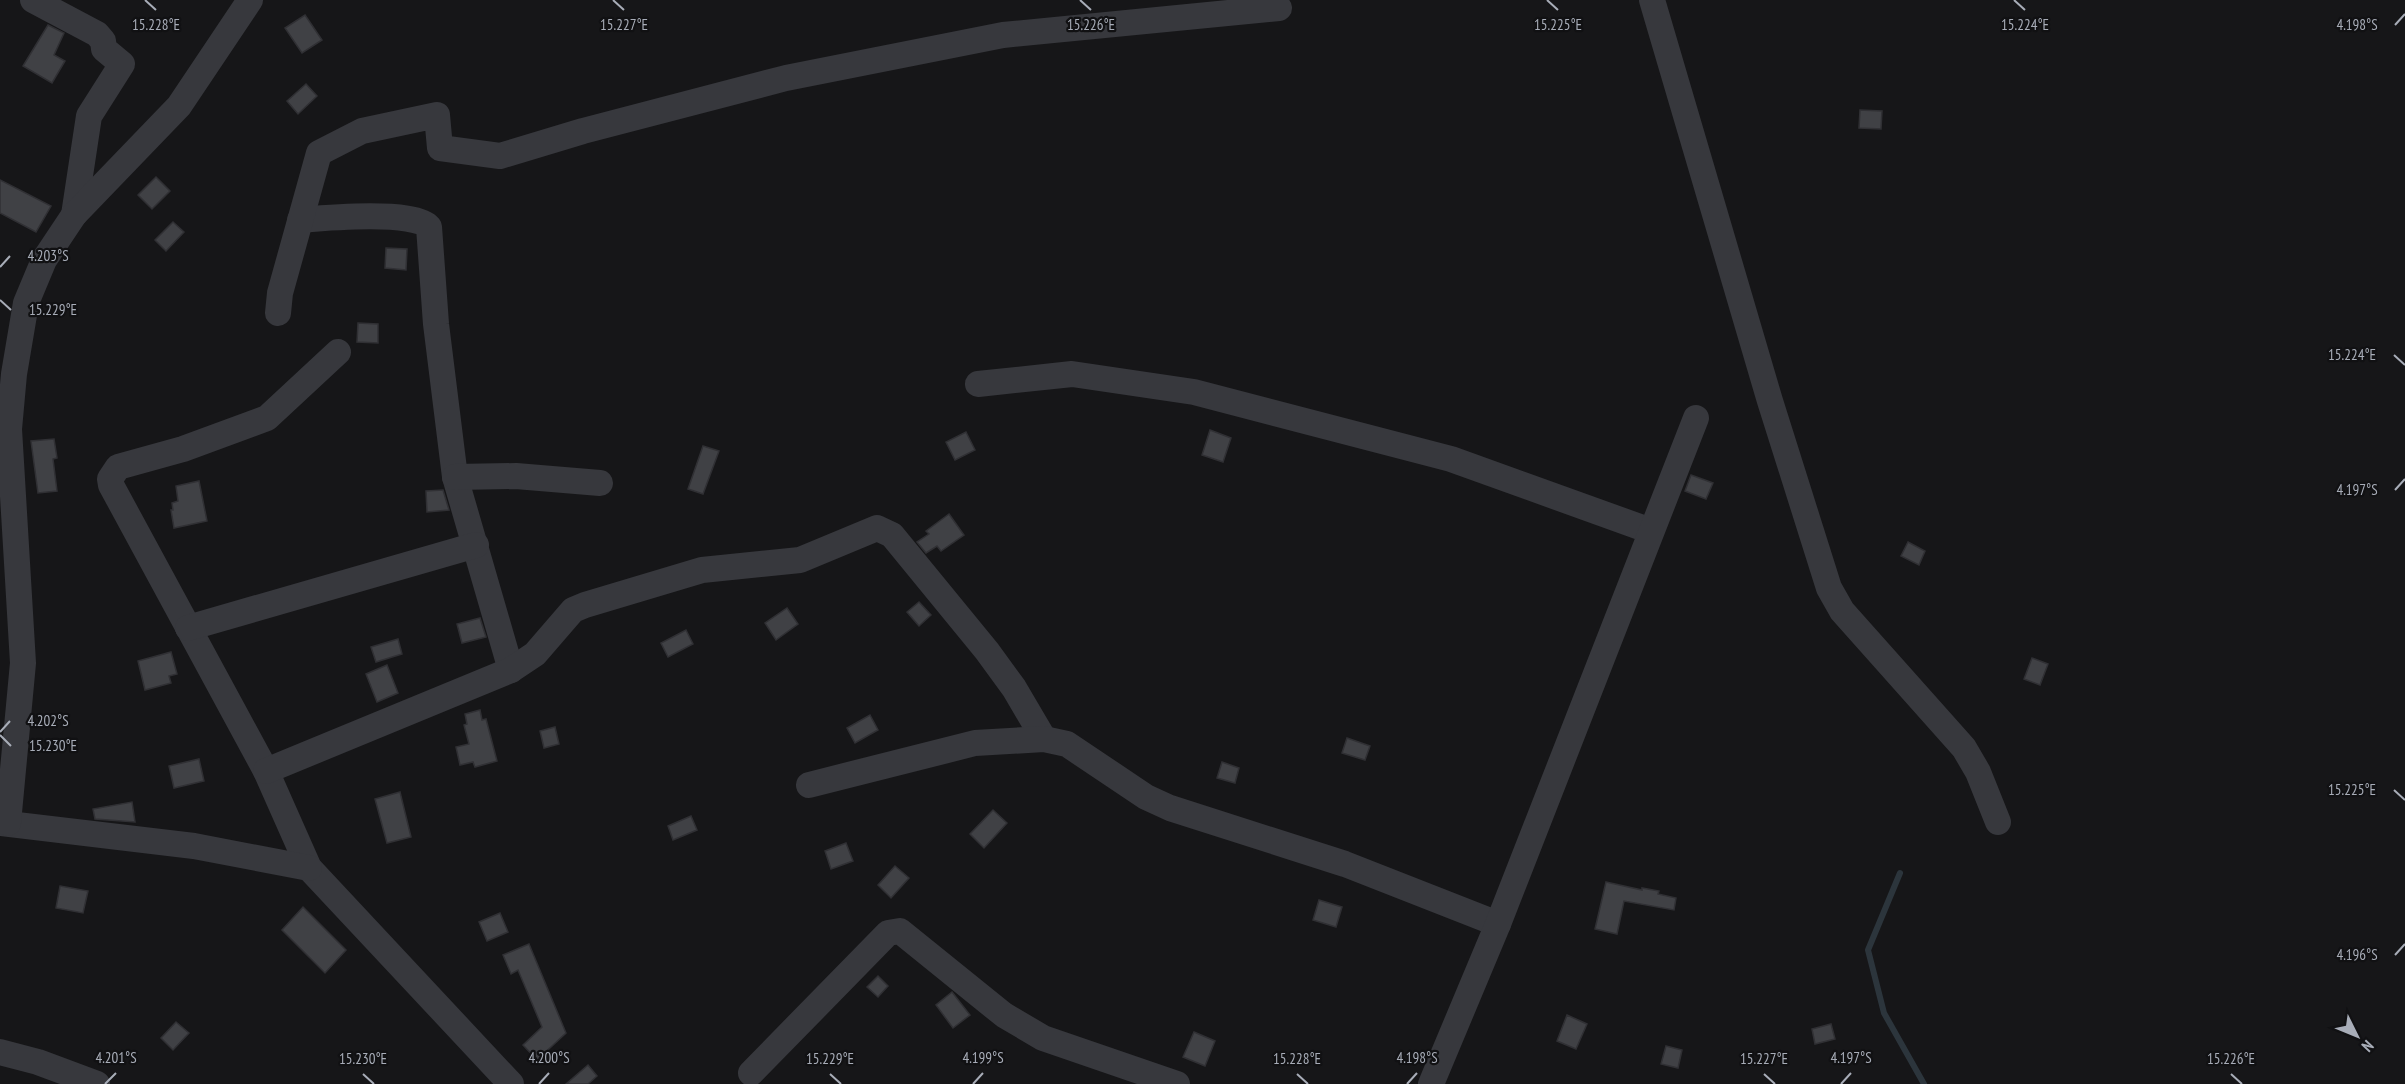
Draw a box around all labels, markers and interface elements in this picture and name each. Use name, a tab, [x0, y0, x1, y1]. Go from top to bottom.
text: 15.228°E	[132, 15, 180, 34]
text: 15.227°E	[600, 15, 648, 34]
text: 15.226°E	[1067, 15, 1115, 34]
text: 15.225°E	[1534, 15, 1582, 34]
text: 15.224°E	[2001, 15, 2049, 34]
text: 4.198°S	[2336, 15, 2378, 34]
text: 4.203°S	[27, 246, 69, 265]
text: 15.229°E	[29, 300, 77, 319]
text: 15.224°E	[2328, 345, 2376, 364]
text: 4.197°S	[2336, 480, 2378, 499]
text: 4.202°S	[27, 711, 69, 730]
text: 15.230°E	[29, 736, 77, 755]
text: 15.225°E	[2328, 780, 2376, 799]
text: 4.196°S	[2336, 945, 2378, 964]
north arrow	[2327, 1006, 2387, 1066]
text: N	[2358, 1036, 2378, 1056]
text: 4.201°S	[95, 1048, 137, 1067]
text: 4.200°S	[528, 1048, 570, 1067]
text: 4.199°S	[962, 1048, 1004, 1067]
text: 4.198°S	[1396, 1048, 1438, 1067]
text: 4.197°S	[1830, 1048, 1872, 1067]
text: 15.230°E	[339, 1049, 387, 1068]
text: 15.229°E	[806, 1049, 854, 1068]
text: 15.228°E	[1273, 1049, 1321, 1068]
text: 15.227°E	[1740, 1049, 1788, 1068]
text: 15.226°E	[2207, 1049, 2255, 1068]

